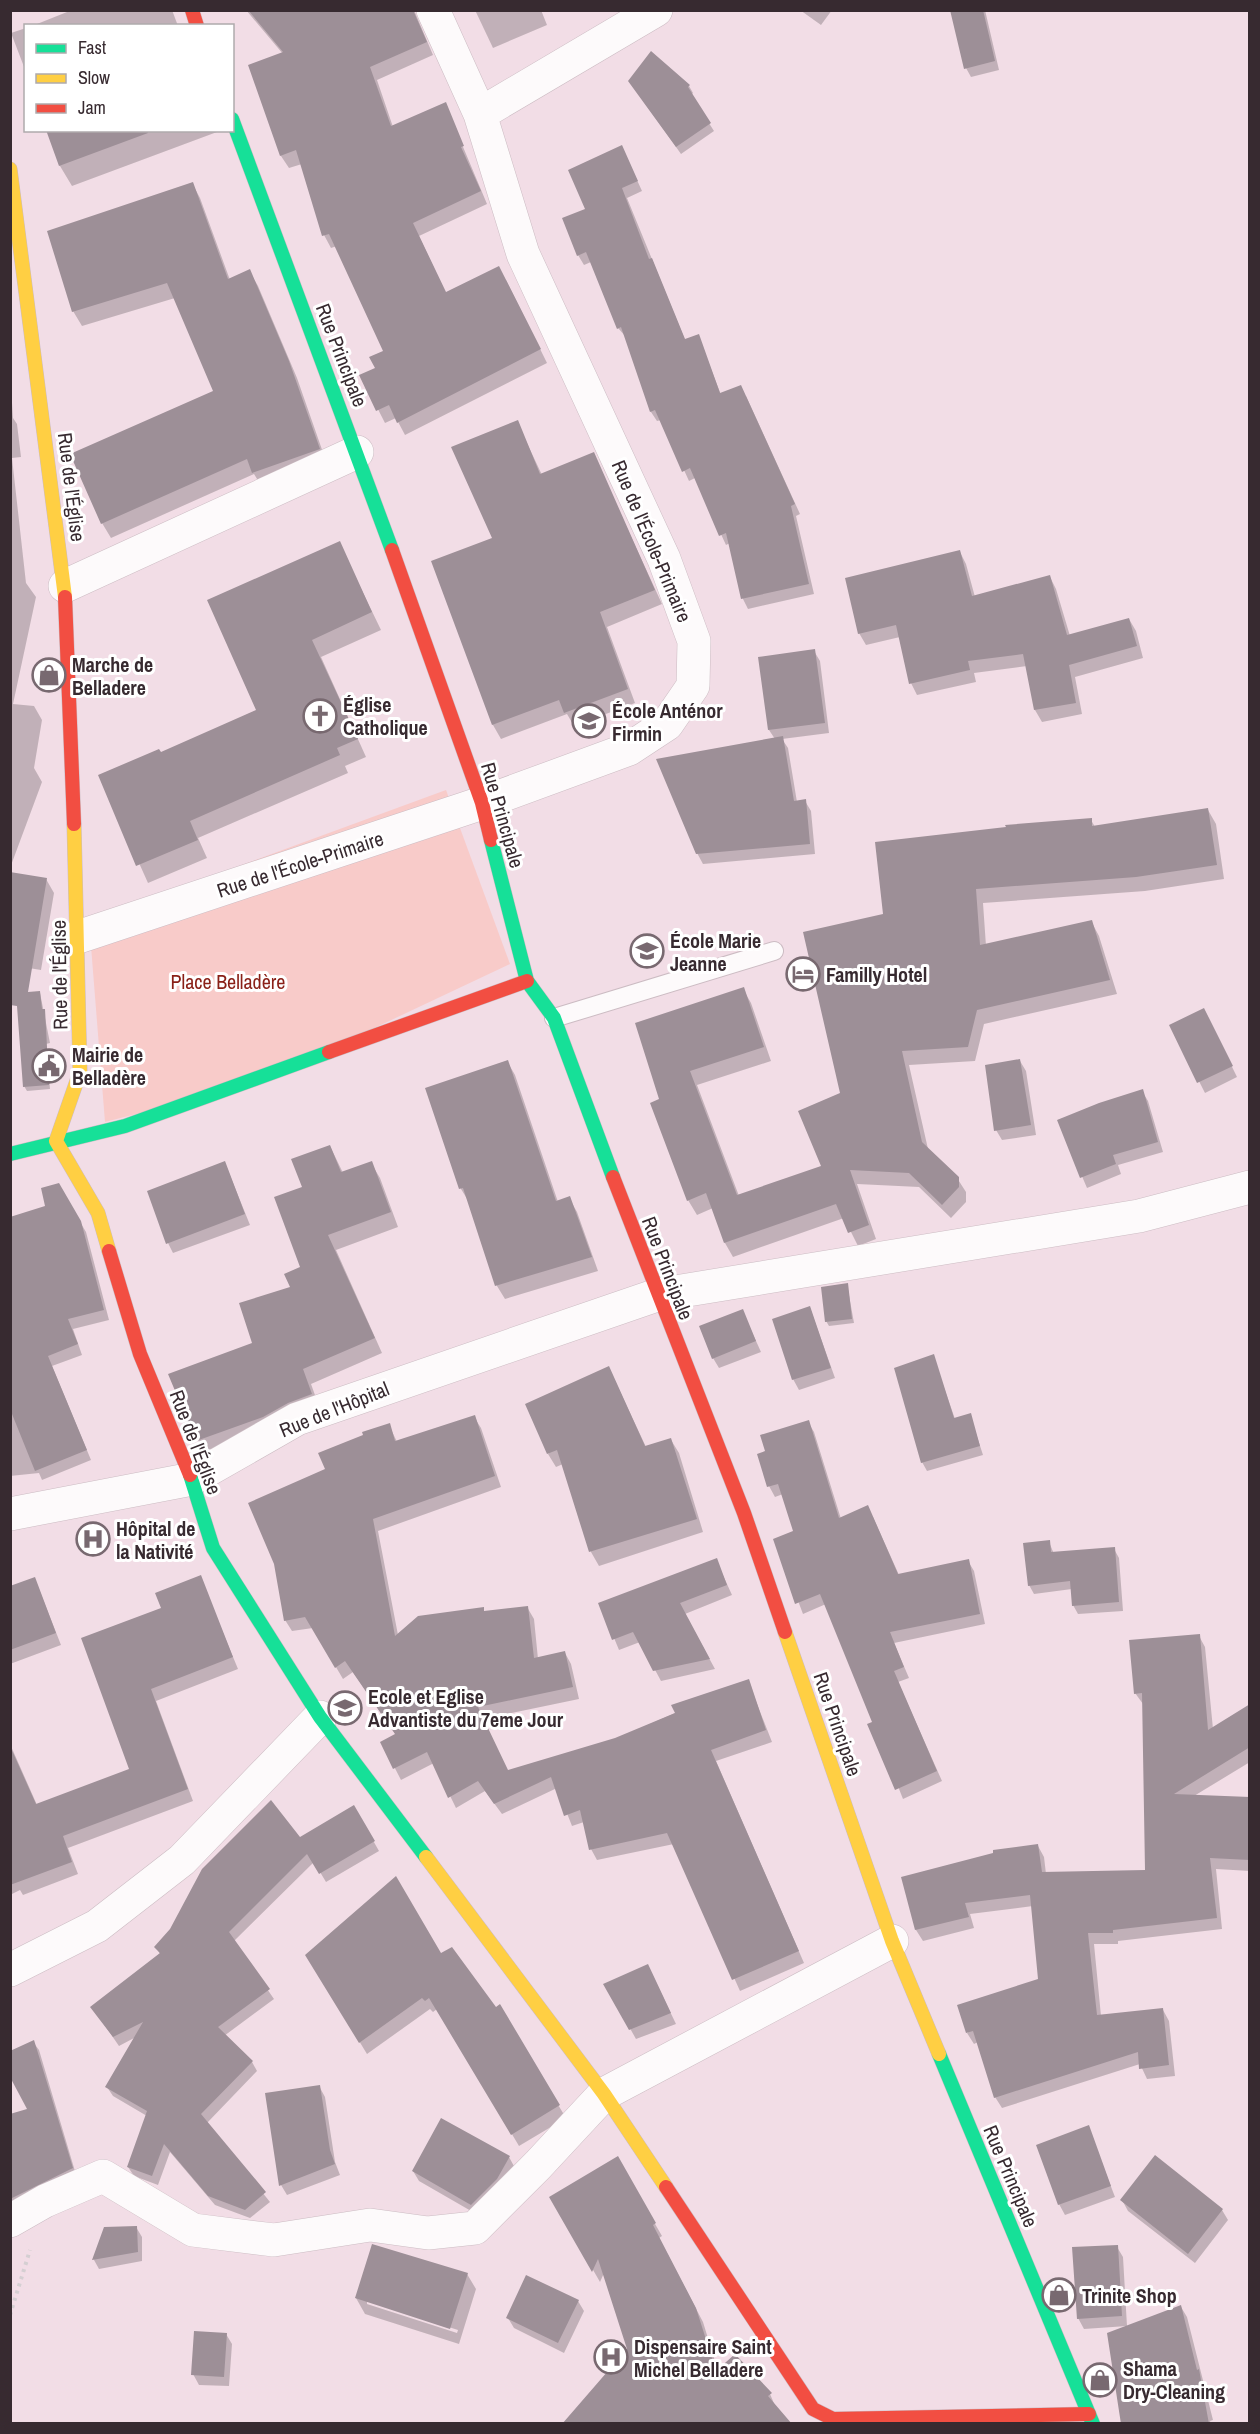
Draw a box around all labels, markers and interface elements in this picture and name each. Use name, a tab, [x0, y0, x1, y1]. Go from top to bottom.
legend	[24, 24, 234, 132]
text: Fast	[78, 35, 106, 60]
text: Slow	[78, 65, 110, 90]
text: Jam	[78, 95, 106, 120]
street label: Rue Principale	[310, 300, 374, 410]
street label: Rue de l'Église	[52, 431, 92, 543]
street label: Rue de l'École-Primaire	[606, 456, 698, 626]
place label: Marche de Belladere	[72, 651, 153, 701]
shop icon: Marche de Belladere	[31, 657, 67, 693]
place label: Église Catholique	[343, 691, 428, 741]
place label: École Anténor Firmin	[612, 697, 723, 747]
church icon: Église Catholique	[302, 698, 338, 734]
school or university icon: École Anténor Firmin	[571, 703, 607, 739]
street label: Rue Principale	[475, 759, 531, 871]
street label: Rue de l'École-Primaire	[213, 824, 387, 904]
street label: Rue de l'Église	[45, 920, 73, 1030]
place label: École Marie Jeanne	[670, 927, 761, 977]
school or university icon: École Marie Jeanne	[629, 933, 665, 969]
hotel icon: Familly Hotel	[785, 956, 821, 992]
place label: Familly Hotel	[826, 961, 927, 988]
park label: Place Belladère	[171, 968, 285, 995]
place label: Mairie de Belladère	[72, 1041, 146, 1091]
public building icon: Mairie de Belladère	[31, 1048, 67, 1084]
street label: Rue Principale	[636, 1213, 700, 1323]
street label: Rue de l'Hôpital	[275, 1375, 393, 1443]
street label: Rue de l'Église	[164, 1386, 228, 1498]
place label: Hôpital de la Nativité	[116, 1515, 195, 1565]
hospital icon: Hôpital de la Nativité	[75, 1521, 111, 1557]
street label: Rue Principale	[808, 1668, 868, 1780]
place label: Ecole et Eglise Advantiste du 7eme Jour	[368, 1683, 564, 1733]
school or university icon: Ecole et Eglise Advantiste du 7eme Jour	[327, 1690, 363, 1726]
street label: Rue Principale	[977, 2121, 1045, 2231]
shop icon: Trinite Shop	[1041, 2277, 1077, 2313]
place label: Trinite Shop	[1082, 2282, 1177, 2309]
place label: Dispensaire Saint Michel Belladere	[634, 2333, 772, 2383]
hospital icon: Dispensaire Saint Michel Belladere	[593, 2339, 629, 2375]
place label: Shama Dry-Cleaning	[1123, 2355, 1225, 2405]
shop icon: Shama Dry-Cleaning	[1082, 2362, 1118, 2398]

